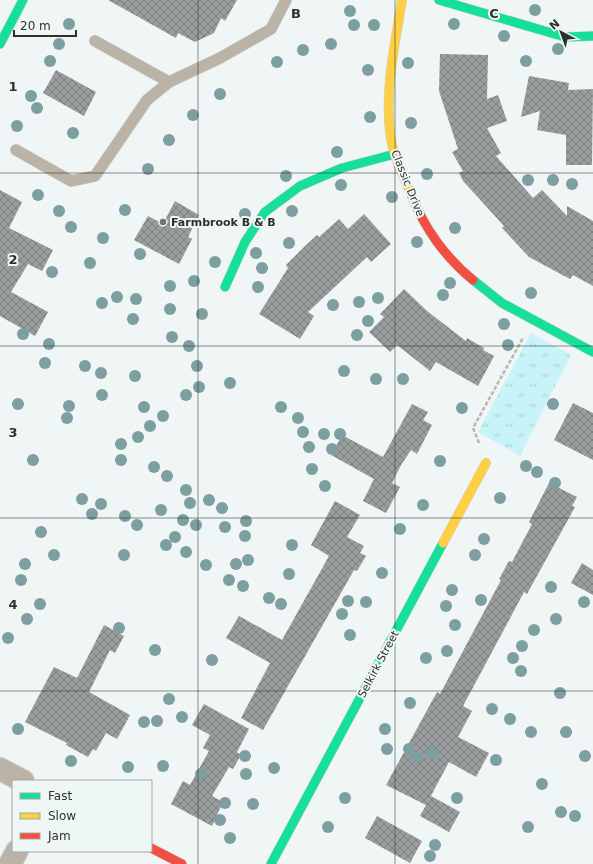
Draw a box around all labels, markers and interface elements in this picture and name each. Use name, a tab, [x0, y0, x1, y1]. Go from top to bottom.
text: B	[291, 6, 301, 21]
text: C	[489, 6, 499, 21]
scale bar	[14, 12, 76, 38]
north arrow	[541, 12, 581, 52]
text: N	[547, 17, 563, 33]
text: 20 m	[20, 19, 51, 33]
text: 1	[8, 79, 18, 94]
street label: Classic Drive	[388, 148, 427, 219]
place label: Farmbrook B & B	[171, 216, 276, 229]
marker: Farmbrook B & B	[158, 217, 168, 227]
text: 2	[8, 252, 18, 267]
text: 3	[8, 425, 18, 440]
text: 4	[8, 597, 18, 612]
street label: Selkirk Street	[355, 628, 402, 700]
legend	[12, 780, 152, 852]
text: Fast	[48, 789, 72, 803]
text: Slow	[48, 809, 76, 823]
text: Jam	[47, 829, 71, 843]

